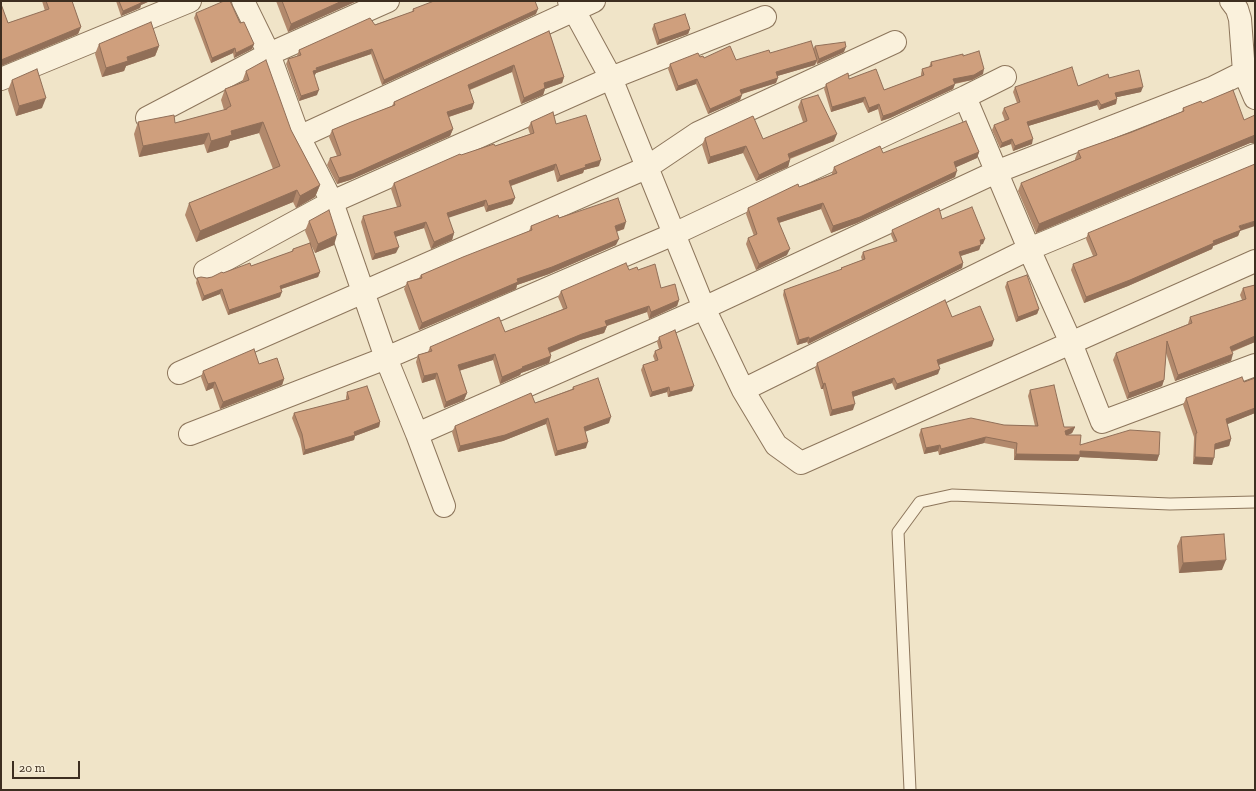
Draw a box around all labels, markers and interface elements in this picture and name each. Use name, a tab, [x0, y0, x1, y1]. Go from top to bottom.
scale bar	[14, 753, 82, 779]
text: 20 m	[19, 761, 45, 775]

